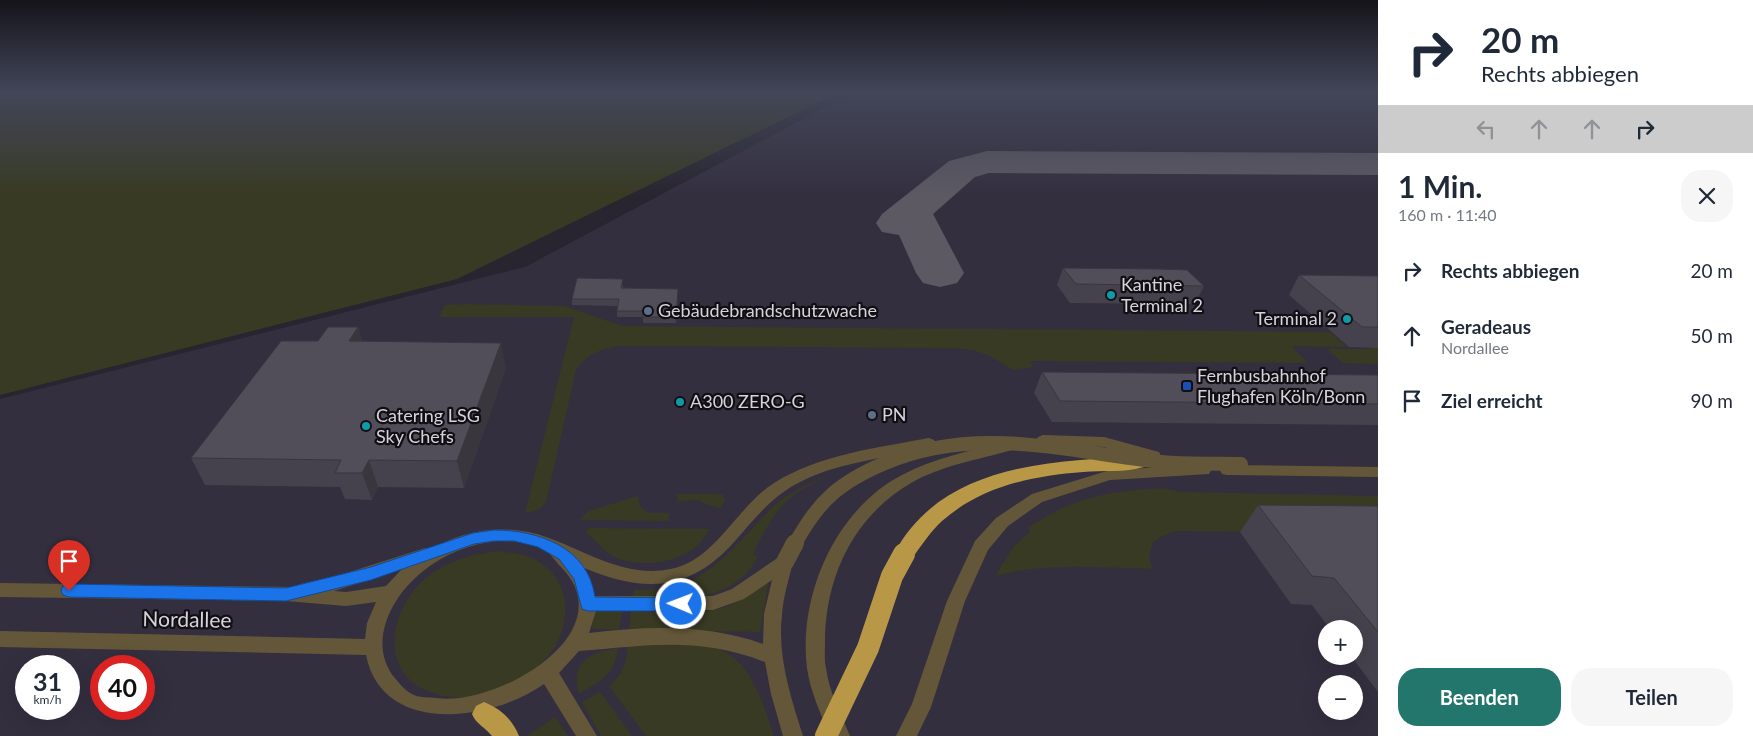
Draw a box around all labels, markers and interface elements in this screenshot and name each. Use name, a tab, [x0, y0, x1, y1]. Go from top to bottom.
text: 20 m	[1481, 18, 1559, 60]
icon: right	[1398, 20, 1463, 85]
text: Rechts abbiegen	[1481, 60, 1639, 87]
icon: left	[1472, 115, 1500, 143]
icon: ahead	[1525, 115, 1553, 143]
icon: ahead	[1578, 115, 1606, 143]
icon: right	[1631, 115, 1659, 143]
text: 1 Min.	[1398, 168, 1483, 204]
button: close	[1681, 170, 1733, 222]
text: 160 m · 11:40	[1398, 205, 1497, 224]
icon: right	[1398, 257, 1426, 285]
text: Rechts abbiegen	[1441, 259, 1579, 282]
text: 20 m	[1690, 259, 1733, 282]
place label: Kantine Terminal 2	[1121, 273, 1203, 316]
marker: Kantine Terminal 2	[1105, 289, 1117, 301]
place label: Gebäudebrandschutzwache	[658, 299, 877, 321]
marker: Gebäudebrandschutzwache	[642, 305, 654, 317]
place label: Terminal 2	[1255, 307, 1337, 329]
marker: Terminal 2	[1341, 313, 1353, 325]
text: Geradeaus	[1441, 315, 1531, 338]
icon: ahead	[1398, 322, 1426, 350]
text: 50 m	[1690, 324, 1733, 347]
text: Nordallee	[1441, 338, 1509, 357]
place label: Fernbusbahnhof Flughafen Köln/Bonn	[1197, 364, 1365, 407]
marker: Fernbusbahnhof Flughafen Köln/Bonn	[1181, 380, 1193, 392]
icon: arrive	[1398, 387, 1426, 415]
text: Ziel erreicht	[1441, 389, 1543, 412]
text: 90 m	[1690, 389, 1733, 412]
place label: A300 ZERO-G	[690, 390, 805, 412]
marker: A300 ZERO-G	[674, 396, 686, 408]
place label: PN	[882, 403, 907, 425]
place label: Catering LSG Sky Chefs	[376, 404, 480, 447]
marker: PN	[866, 409, 878, 421]
marker: Catering LSG Sky Chefs	[360, 420, 372, 432]
pin	[48, 540, 90, 591]
icon: arrive	[55, 547, 83, 575]
position arrow	[654, 577, 706, 629]
street label: Nordallee	[142, 605, 232, 632]
map controls	[1318, 620, 1363, 720]
button: +	[1318, 620, 1363, 665]
speed limit sign: 40	[90, 655, 155, 720]
text: 31	[33, 666, 62, 696]
button: Beenden	[1398, 668, 1561, 726]
button: Teilen	[1571, 668, 1733, 726]
button: −	[1318, 675, 1363, 720]
text: km/h	[33, 692, 62, 707]

